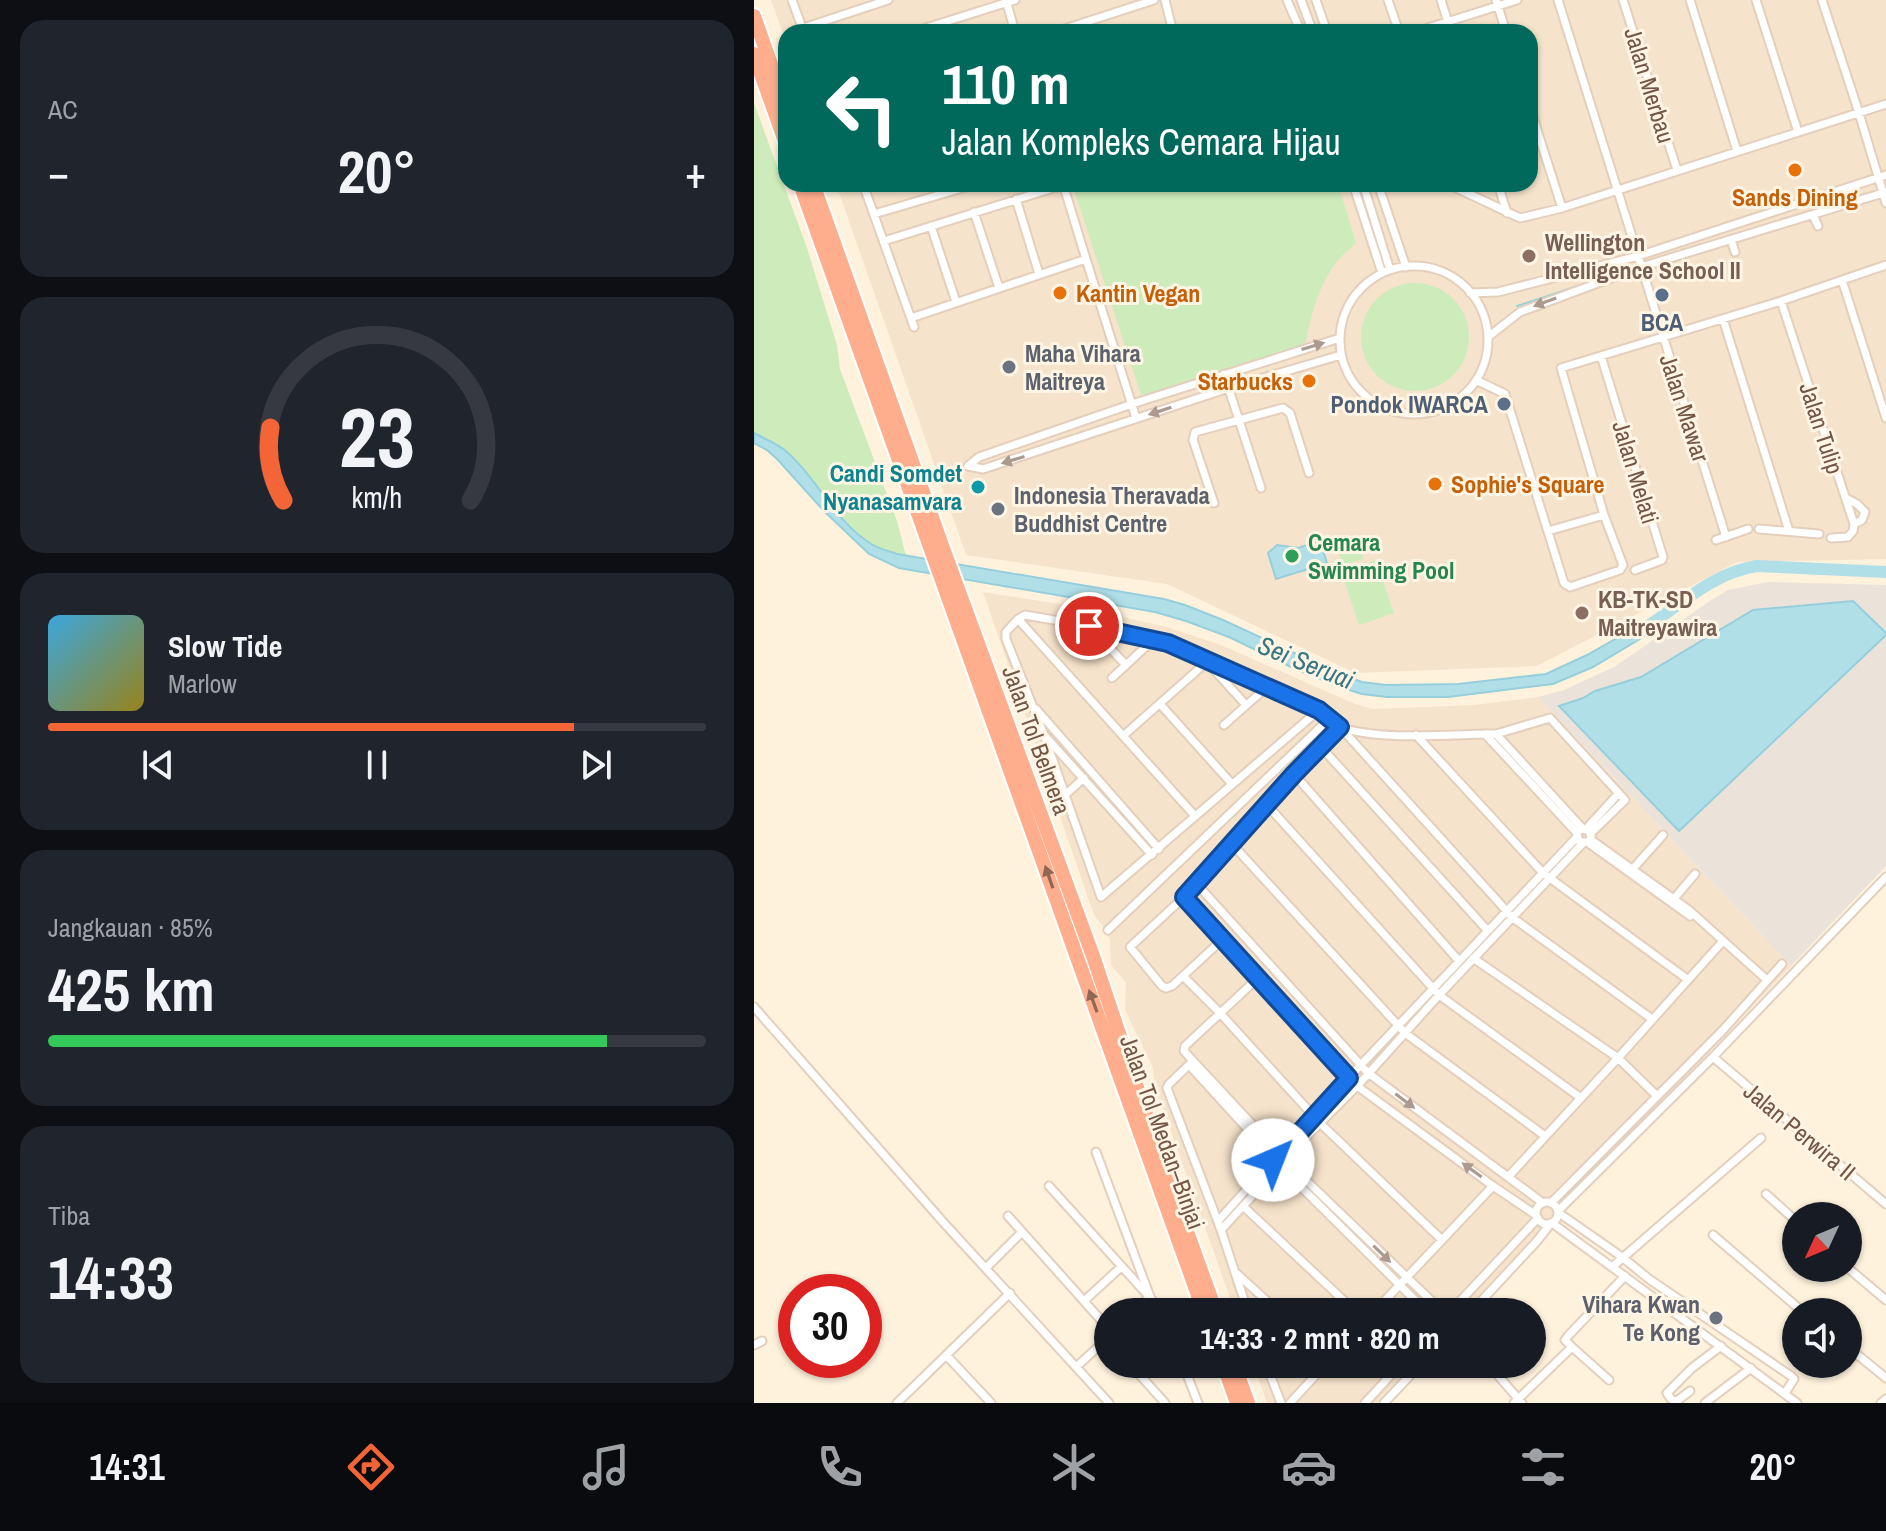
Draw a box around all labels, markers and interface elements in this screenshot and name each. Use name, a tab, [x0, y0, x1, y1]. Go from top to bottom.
street label: Jalan Merbau	[1617, 23, 1683, 147]
text: 110 m	[942, 46, 1070, 121]
icon: left	[810, 56, 914, 160]
text: AC	[48, 92, 78, 127]
text: Jalan Kompleks Cemara Hijau	[942, 118, 1341, 166]
text: 20°	[338, 131, 416, 212]
text: −	[48, 142, 69, 202]
text: +	[685, 142, 706, 202]
marker: Sands Dining	[1786, 161, 1804, 179]
place label: Sands Dining	[1732, 181, 1858, 213]
place label: Wellington Intelligence School II	[1545, 226, 1741, 286]
marker: Wellington Intelligence School II	[1520, 247, 1538, 265]
place label: Kantin Vegan	[1076, 277, 1200, 309]
marker: Kantin Vegan	[1051, 284, 1069, 302]
marker: BCA	[1653, 286, 1671, 304]
one-way arrow	[1533, 297, 1557, 309]
place label: BCA	[1641, 306, 1684, 338]
place label: Maha Vihara Maitreya	[1025, 337, 1141, 397]
one-way arrow	[1302, 340, 1326, 352]
street label: Jalan Mawar	[1653, 350, 1718, 466]
marker: Maha Vihara Maitreya	[1000, 358, 1018, 376]
place label: Starbucks	[1198, 365, 1293, 397]
marker: Starbucks	[1300, 372, 1318, 390]
street label: Jalan Tulip	[1792, 378, 1852, 478]
text: 23	[339, 380, 415, 492]
place label: Pondok IWARCA	[1331, 388, 1489, 420]
marker: Pondok IWARCA	[1495, 395, 1513, 413]
one-way arrow	[1147, 405, 1171, 417]
street label: Jalan Melati	[1605, 417, 1667, 527]
one-way arrow	[1001, 454, 1025, 467]
place label: Candi Somdet Nyanasamvara	[823, 457, 962, 517]
place label: Sophie's Square	[1451, 468, 1604, 500]
marker: Sophie's Square	[1426, 475, 1444, 493]
text: km/h	[352, 478, 402, 517]
marker: Candi Somdet Nyanasamvara	[969, 478, 987, 496]
place label: Indonesia Theravada Buddhist Centre	[1014, 479, 1210, 539]
marker: Indonesia Theravada Buddhist Centre	[989, 500, 1007, 518]
place label: Cemara Swimming Pool	[1308, 526, 1455, 586]
marker: Cemara Swimming Pool	[1283, 547, 1301, 565]
place label: KB-TK-SD Maitreyawira	[1598, 583, 1717, 643]
pin	[1055, 592, 1123, 660]
icon: arrive	[1067, 604, 1111, 648]
marker: KB-TK-SD Maitreyawira	[1573, 604, 1591, 622]
text: Slow Tide	[168, 626, 282, 666]
water label: Sei Seruai	[1253, 627, 1359, 697]
street label: Jalan Tol Belmera	[995, 661, 1079, 819]
text: Marlow	[168, 666, 237, 701]
icon: previous	[136, 743, 180, 787]
icon: pause	[355, 743, 399, 787]
icon: next	[574, 743, 618, 787]
one-way arrow	[1042, 865, 1054, 889]
text: Jangkauan · 85%	[48, 910, 213, 945]
text: 425 km	[48, 949, 215, 1030]
one-way arrow	[1086, 989, 1099, 1013]
street label: Jalan Tol Medan–Binjai	[1113, 1031, 1213, 1233]
street label: Jalan Perwira II	[1737, 1075, 1863, 1187]
one-way arrow	[1395, 1092, 1415, 1108]
position arrow	[1231, 1118, 1315, 1202]
one-way arrow	[1462, 1163, 1483, 1179]
text: Tiba	[48, 1198, 90, 1233]
north arrow	[1782, 1202, 1862, 1282]
map controls	[1782, 1202, 1862, 1378]
text: 14:33	[48, 1237, 174, 1318]
one-way arrow	[1372, 1245, 1391, 1263]
speed limit sign: 30	[778, 1274, 882, 1378]
place label: Vihara Kwan Te Kong	[1582, 1288, 1700, 1348]
button: sound	[1782, 1298, 1862, 1378]
marker: Vihara Kwan Te Kong	[1707, 1309, 1725, 1327]
text: 14:33 · 2 mnt · 820 m	[1200, 1318, 1440, 1358]
icon: directions	[343, 1439, 399, 1495]
icon: music	[578, 1439, 634, 1495]
icon: phone	[812, 1439, 868, 1495]
icon: climate	[1046, 1439, 1102, 1495]
icon: car	[1281, 1439, 1337, 1495]
icon: filters	[1515, 1439, 1571, 1495]
text: 14:31	[89, 1443, 165, 1491]
text: 20°	[1750, 1443, 1797, 1491]

